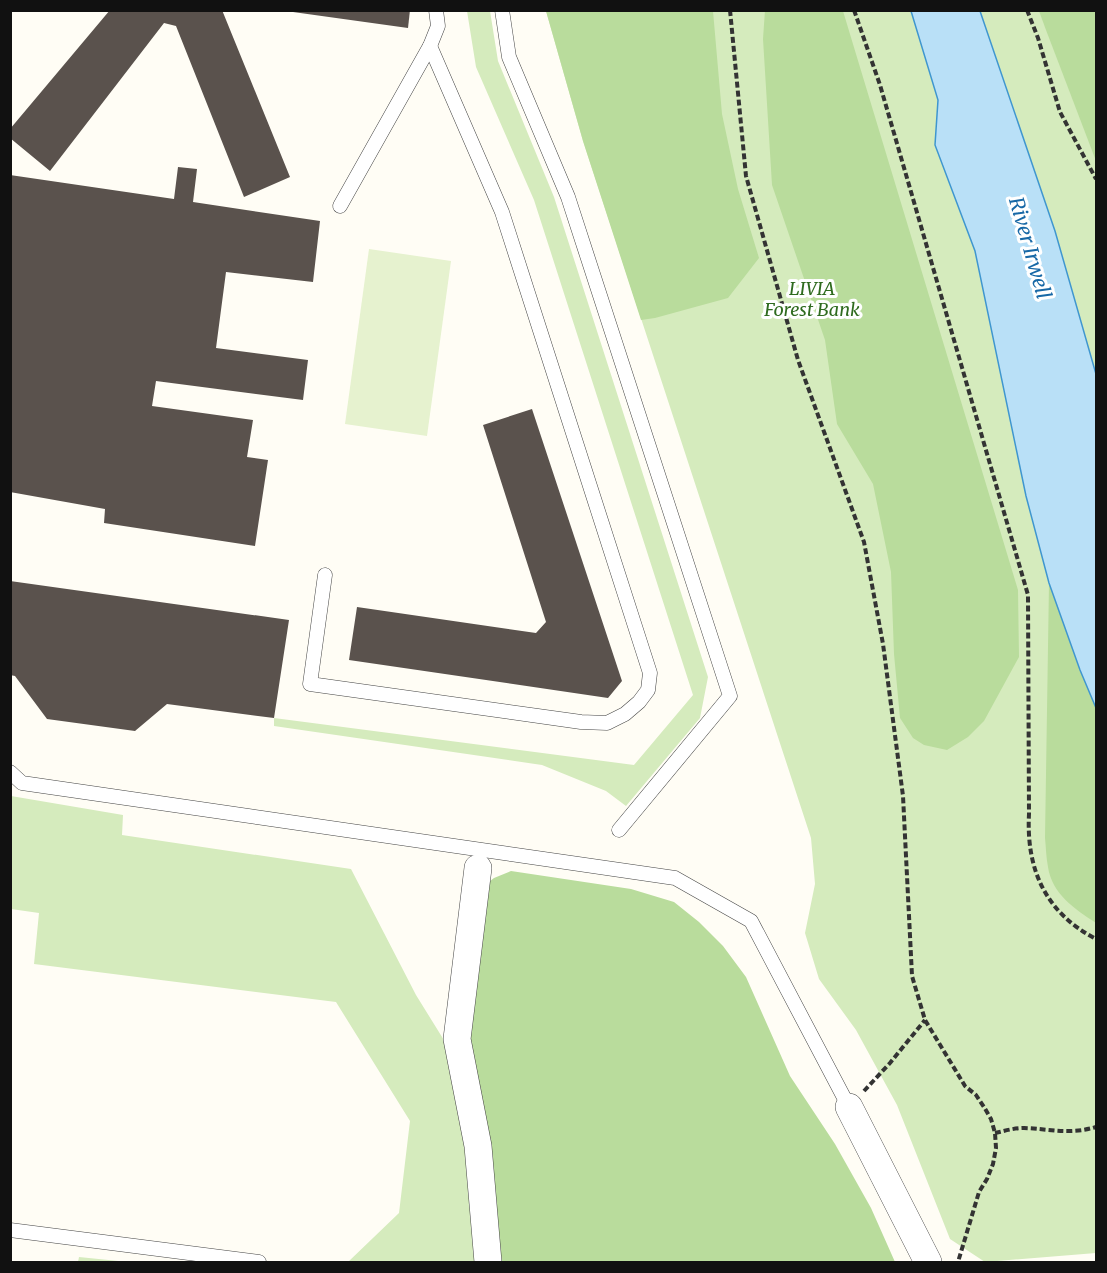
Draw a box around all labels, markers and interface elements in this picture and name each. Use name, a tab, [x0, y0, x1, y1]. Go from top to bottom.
water label: River Irwell	[1004, 194, 1057, 302]
park label: LIVIA Forest Bank	[763, 277, 860, 321]

